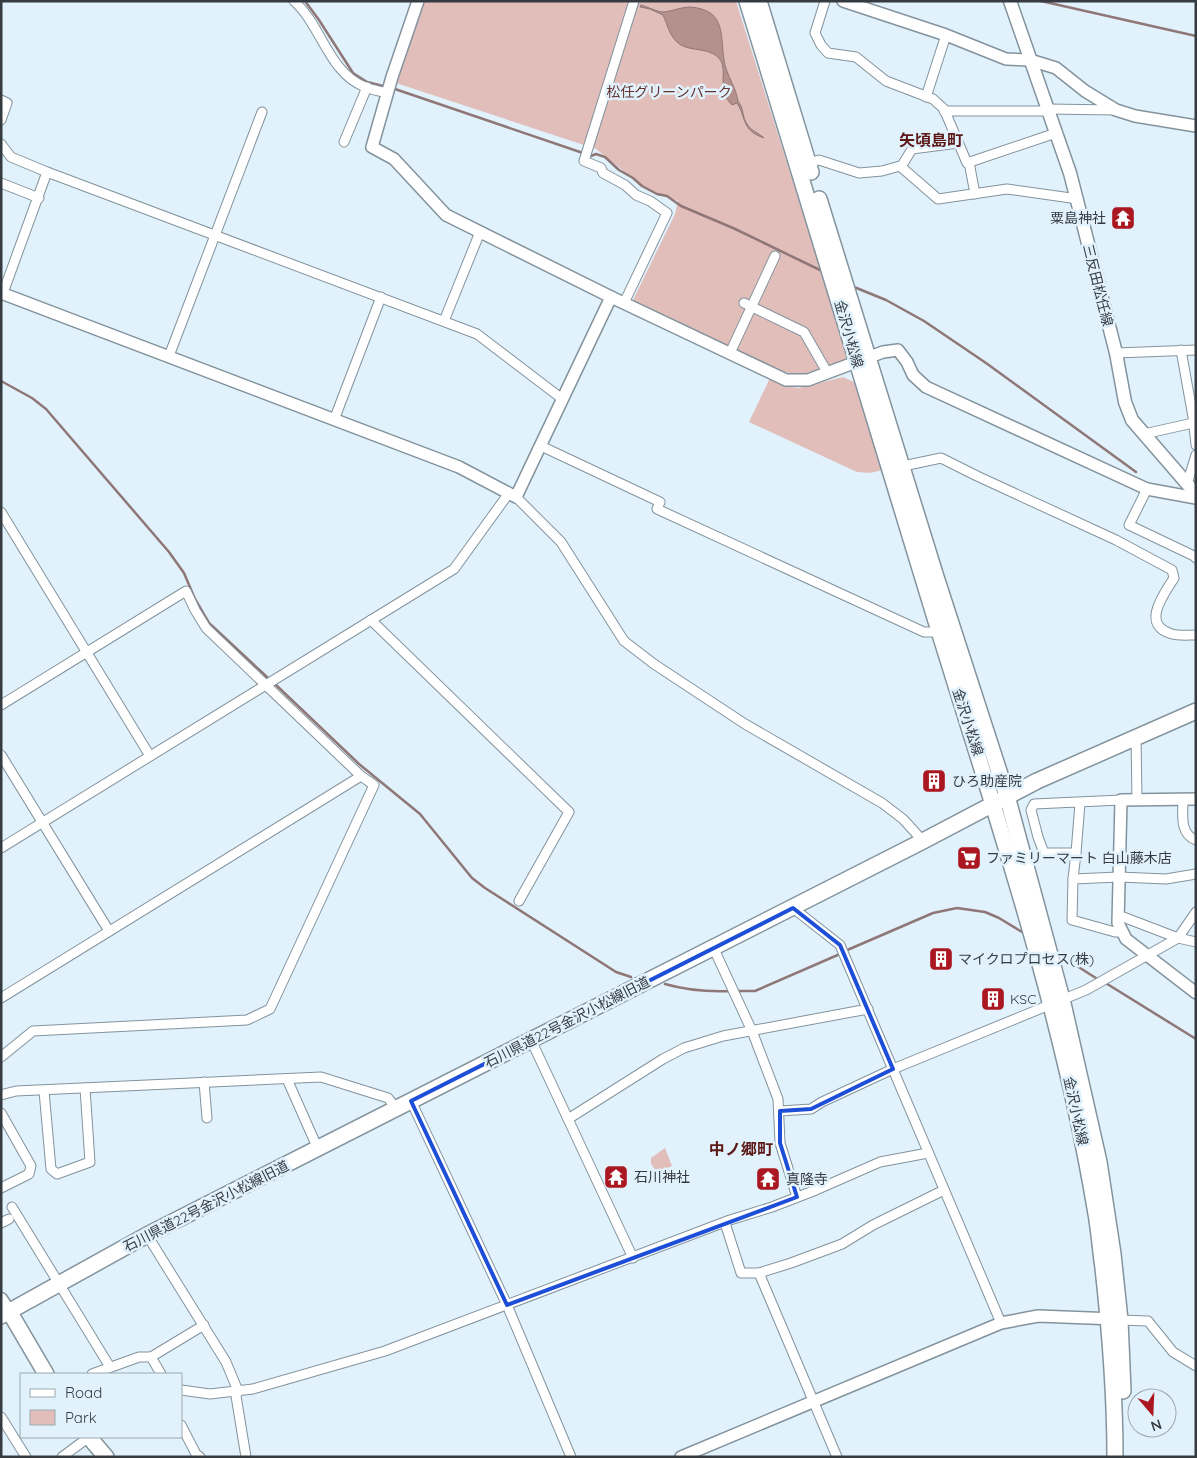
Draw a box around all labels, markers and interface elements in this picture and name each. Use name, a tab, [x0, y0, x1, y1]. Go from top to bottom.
park label: 松任グリーンパーク	[606, 83, 732, 101]
district label: 矢頃島町	[899, 130, 963, 150]
temple icon: 粟島神社	[1110, 205, 1136, 231]
place label: 粟島神社	[1050, 209, 1106, 227]
street label: 三反田松任線	[1079, 242, 1117, 328]
street label: 金沢小松線	[831, 298, 867, 370]
street label: 金沢小松線	[949, 686, 987, 758]
building icon: ひろ助産院	[921, 768, 947, 794]
place label: ひろ助産院	[952, 772, 1022, 790]
supermarket icon: ファミリーマート 白山藤木店	[956, 845, 982, 871]
place label: ファミリーマート 白山藤木店	[986, 849, 1172, 867]
building icon: マイクロプロセス(株)	[928, 946, 954, 972]
place label: マイクロプロセス(株)	[958, 950, 1094, 968]
street label: 石川県道22号金沢小松線旧道	[481, 972, 653, 1072]
building icon: KSC	[980, 986, 1006, 1012]
place label: KSC	[1010, 990, 1036, 1008]
street label: 金沢小松線	[1060, 1075, 1092, 1147]
district label: 中ノ郷町	[709, 1139, 773, 1159]
street label: 石川県道22号金沢小松線旧道	[120, 1156, 292, 1256]
temple icon: 石川神社	[603, 1164, 629, 1190]
temple icon: 真隆寺	[755, 1166, 781, 1192]
place label: 石川神社	[634, 1168, 690, 1186]
place label: 真隆寺	[786, 1170, 828, 1188]
legend	[20, 1373, 182, 1438]
text: Road	[65, 1383, 102, 1402]
north arrow	[1127, 1388, 1177, 1438]
text: Park	[65, 1408, 97, 1427]
text: N	[1148, 1415, 1164, 1435]

